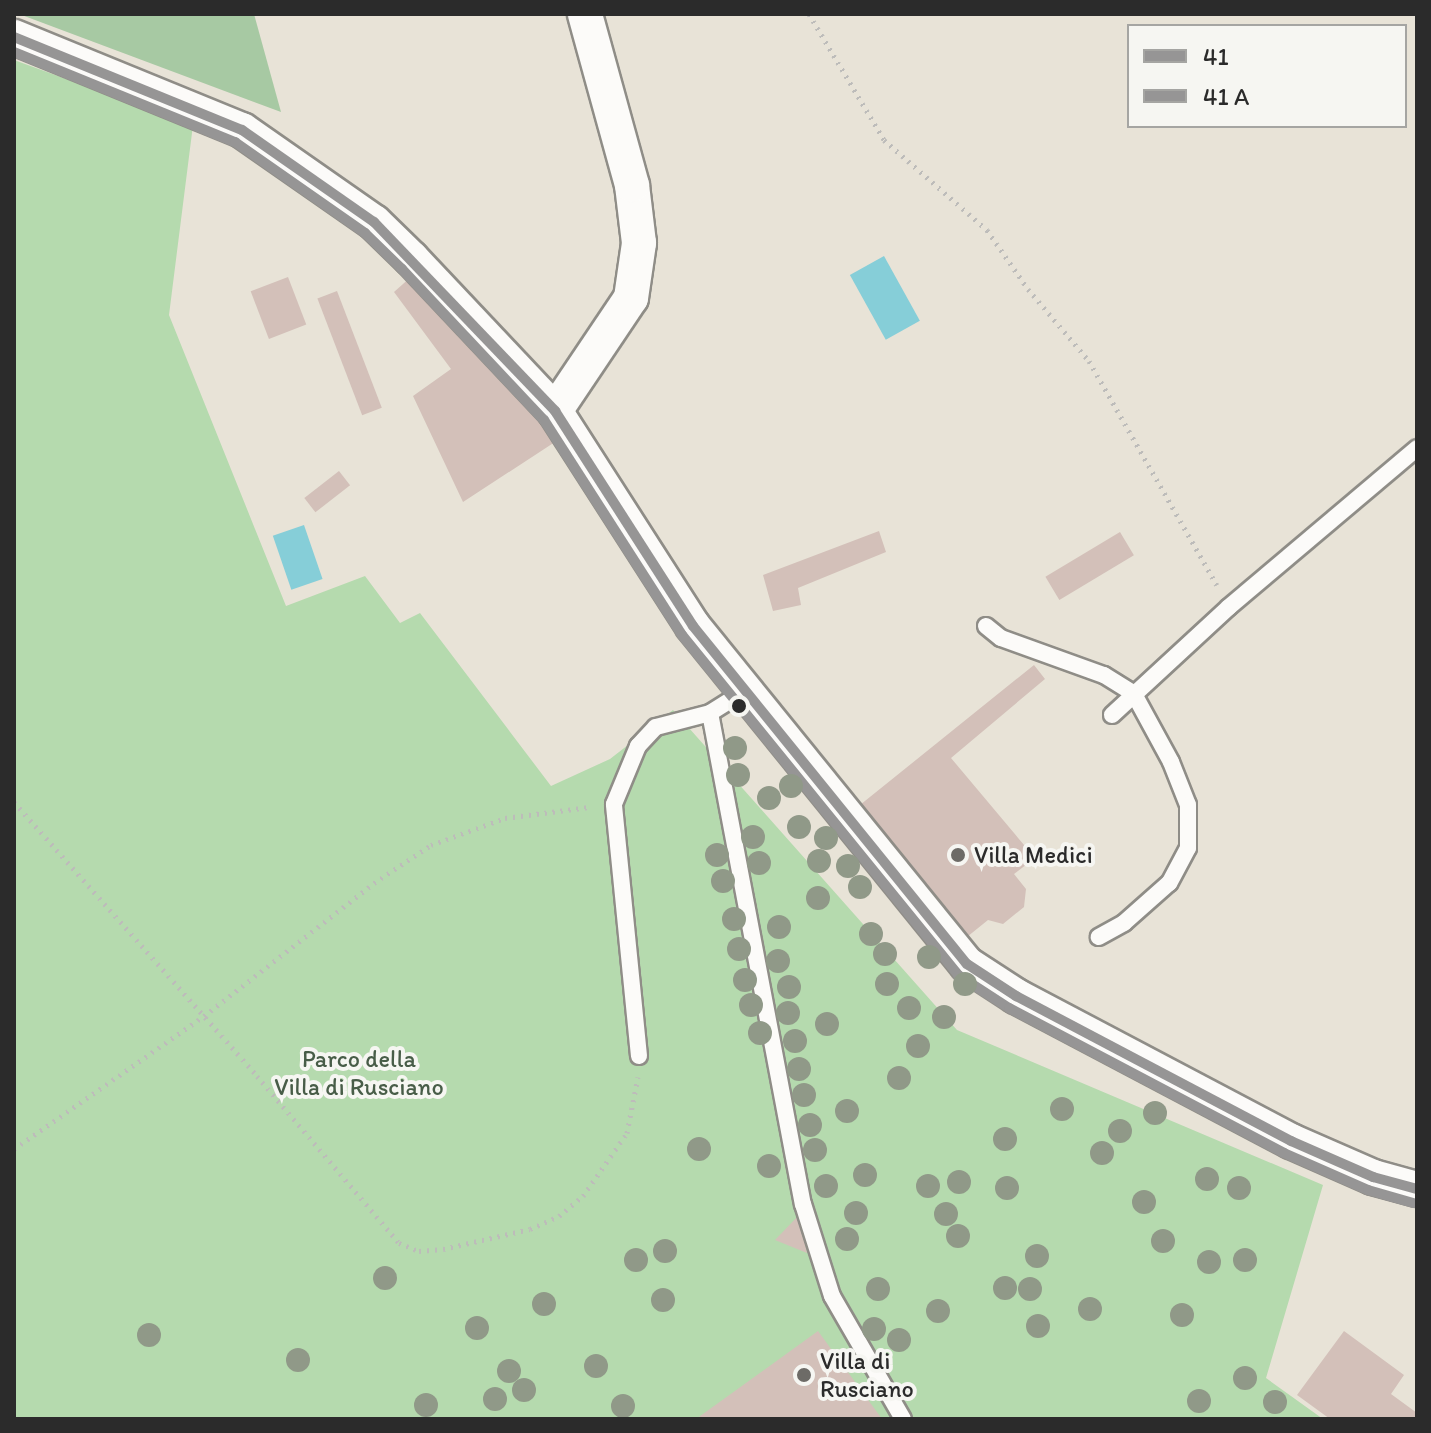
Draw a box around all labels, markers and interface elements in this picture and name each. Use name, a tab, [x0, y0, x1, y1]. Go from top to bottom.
legend	[1127, 24, 1407, 128]
text: 41	[1203, 42, 1229, 71]
text: 41 A	[1203, 82, 1249, 111]
unlabelled marker	[731, 698, 747, 714]
place label: Villa Medici	[974, 841, 1092, 869]
marker: Villa Medici	[949, 846, 967, 864]
park label: Parco della Villa di Rusciano	[274, 1045, 444, 1101]
place label: Villa di Rusciano	[820, 1347, 914, 1403]
marker: Villa di Rusciano	[795, 1366, 813, 1384]

